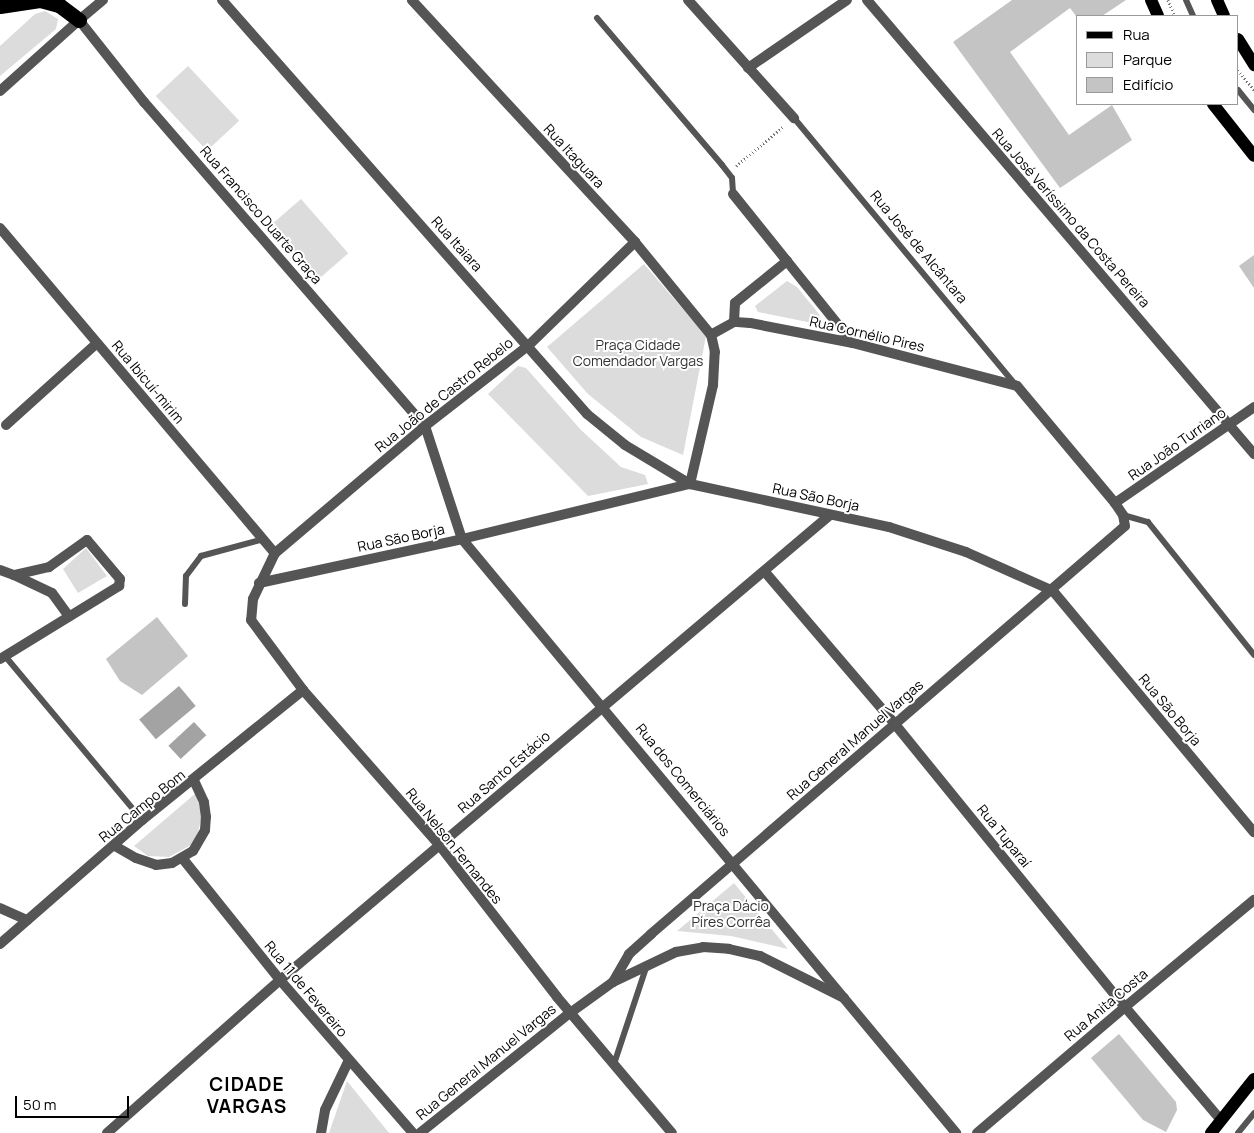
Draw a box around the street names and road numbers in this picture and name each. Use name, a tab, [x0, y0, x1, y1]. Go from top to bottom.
street label: Rua Itaguara	[540, 121, 608, 191]
street label: Rua José Veríssimo da Costa Pereira	[989, 125, 1153, 311]
street label: Rua Francisco Duarte Graça	[197, 143, 325, 287]
street label: Rua José de Alcântara	[867, 187, 971, 307]
street label: Rua Itaiara	[428, 213, 486, 275]
street label: Rua Cornélio Pires	[808, 313, 926, 355]
street label: Rua João de Castro Rebelo	[372, 334, 516, 456]
street label: Rua Ibicuí-mirim	[108, 337, 188, 427]
street label: Rua João Turriano	[1125, 404, 1229, 484]
street label: Rua São Borja	[771, 480, 861, 514]
street label: Rua São Borja	[356, 521, 446, 555]
street label: Rua São Borja	[1135, 671, 1205, 749]
street label: Rua General Manuel Vargas	[784, 676, 926, 804]
street label: Rua dos Comerciários	[632, 720, 734, 840]
street label: Rua Santo Estácio	[454, 727, 554, 817]
street label: Rua Campo Bom	[96, 766, 188, 846]
street label: Rua Nelson Fernandes	[402, 785, 506, 907]
street label: Rua Tuparaí	[974, 801, 1034, 871]
street label: Rua 11 de Fevereiro	[261, 938, 351, 1040]
street label: Rua Anita Costa	[1061, 965, 1151, 1045]
street label: Rua General Manuel Vargas	[413, 1000, 559, 1124]

